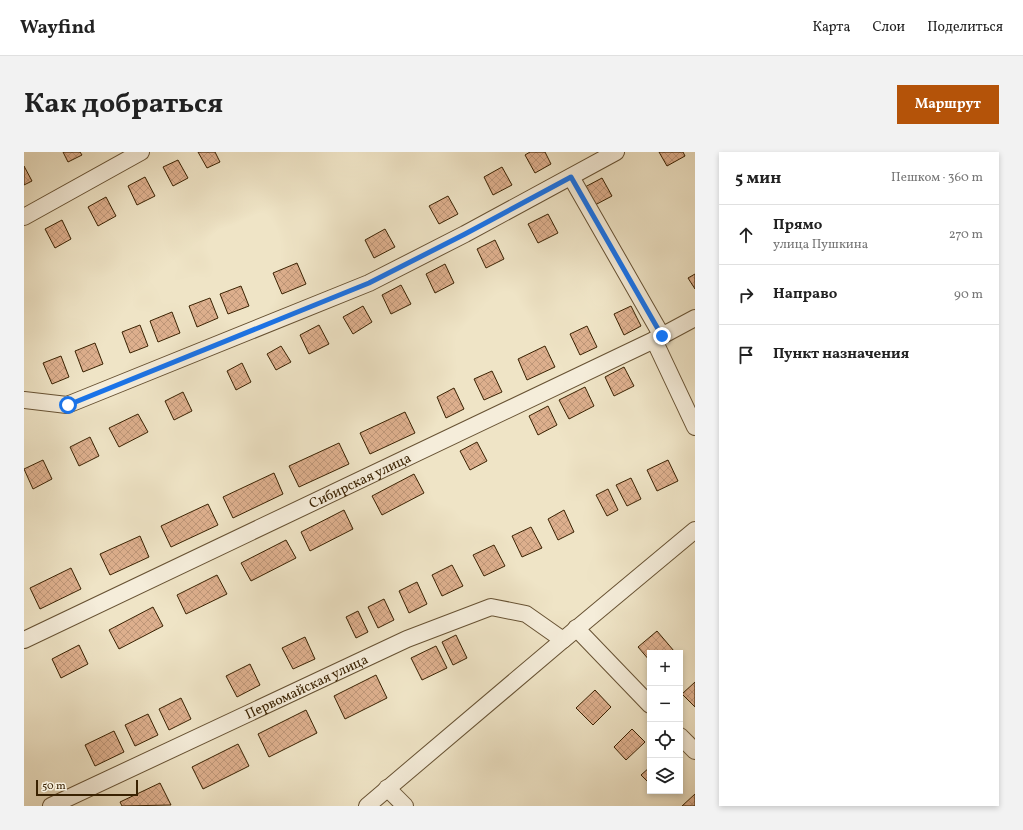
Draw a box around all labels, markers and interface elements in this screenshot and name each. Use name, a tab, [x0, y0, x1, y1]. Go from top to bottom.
text: Wayfind	[20, 15, 95, 41]
text: Карта	[812, 18, 850, 37]
text: Слои	[872, 18, 905, 37]
text: Поделиться	[927, 18, 1003, 37]
text: Как добраться	[24, 85, 223, 124]
button: Маршрут	[897, 85, 999, 124]
text: 5 мин	[735, 167, 781, 190]
text: Пешком · 360 m	[891, 169, 983, 187]
text: Прямо	[773, 215, 822, 236]
icon: ahead	[735, 224, 757, 246]
text: 270 m	[949, 226, 983, 244]
text: улица Пушкина	[773, 236, 868, 254]
icon: right	[735, 284, 757, 306]
text: Направо	[773, 284, 837, 305]
text: 90 m	[954, 286, 983, 304]
route end	[653, 327, 671, 345]
icon: arrive	[735, 344, 757, 366]
text: Пункт назначения	[773, 344, 909, 365]
route start	[59, 396, 77, 414]
street label: Сибирская улица	[306, 449, 415, 514]
map controls	[647, 650, 683, 794]
button: +	[647, 650, 683, 686]
street label: Первомайская улица	[242, 651, 372, 725]
button: −	[647, 686, 683, 722]
button: locate	[647, 722, 683, 758]
button: layers	[647, 758, 683, 794]
scale bar	[36, 778, 138, 797]
text: 50 m	[42, 779, 66, 794]

